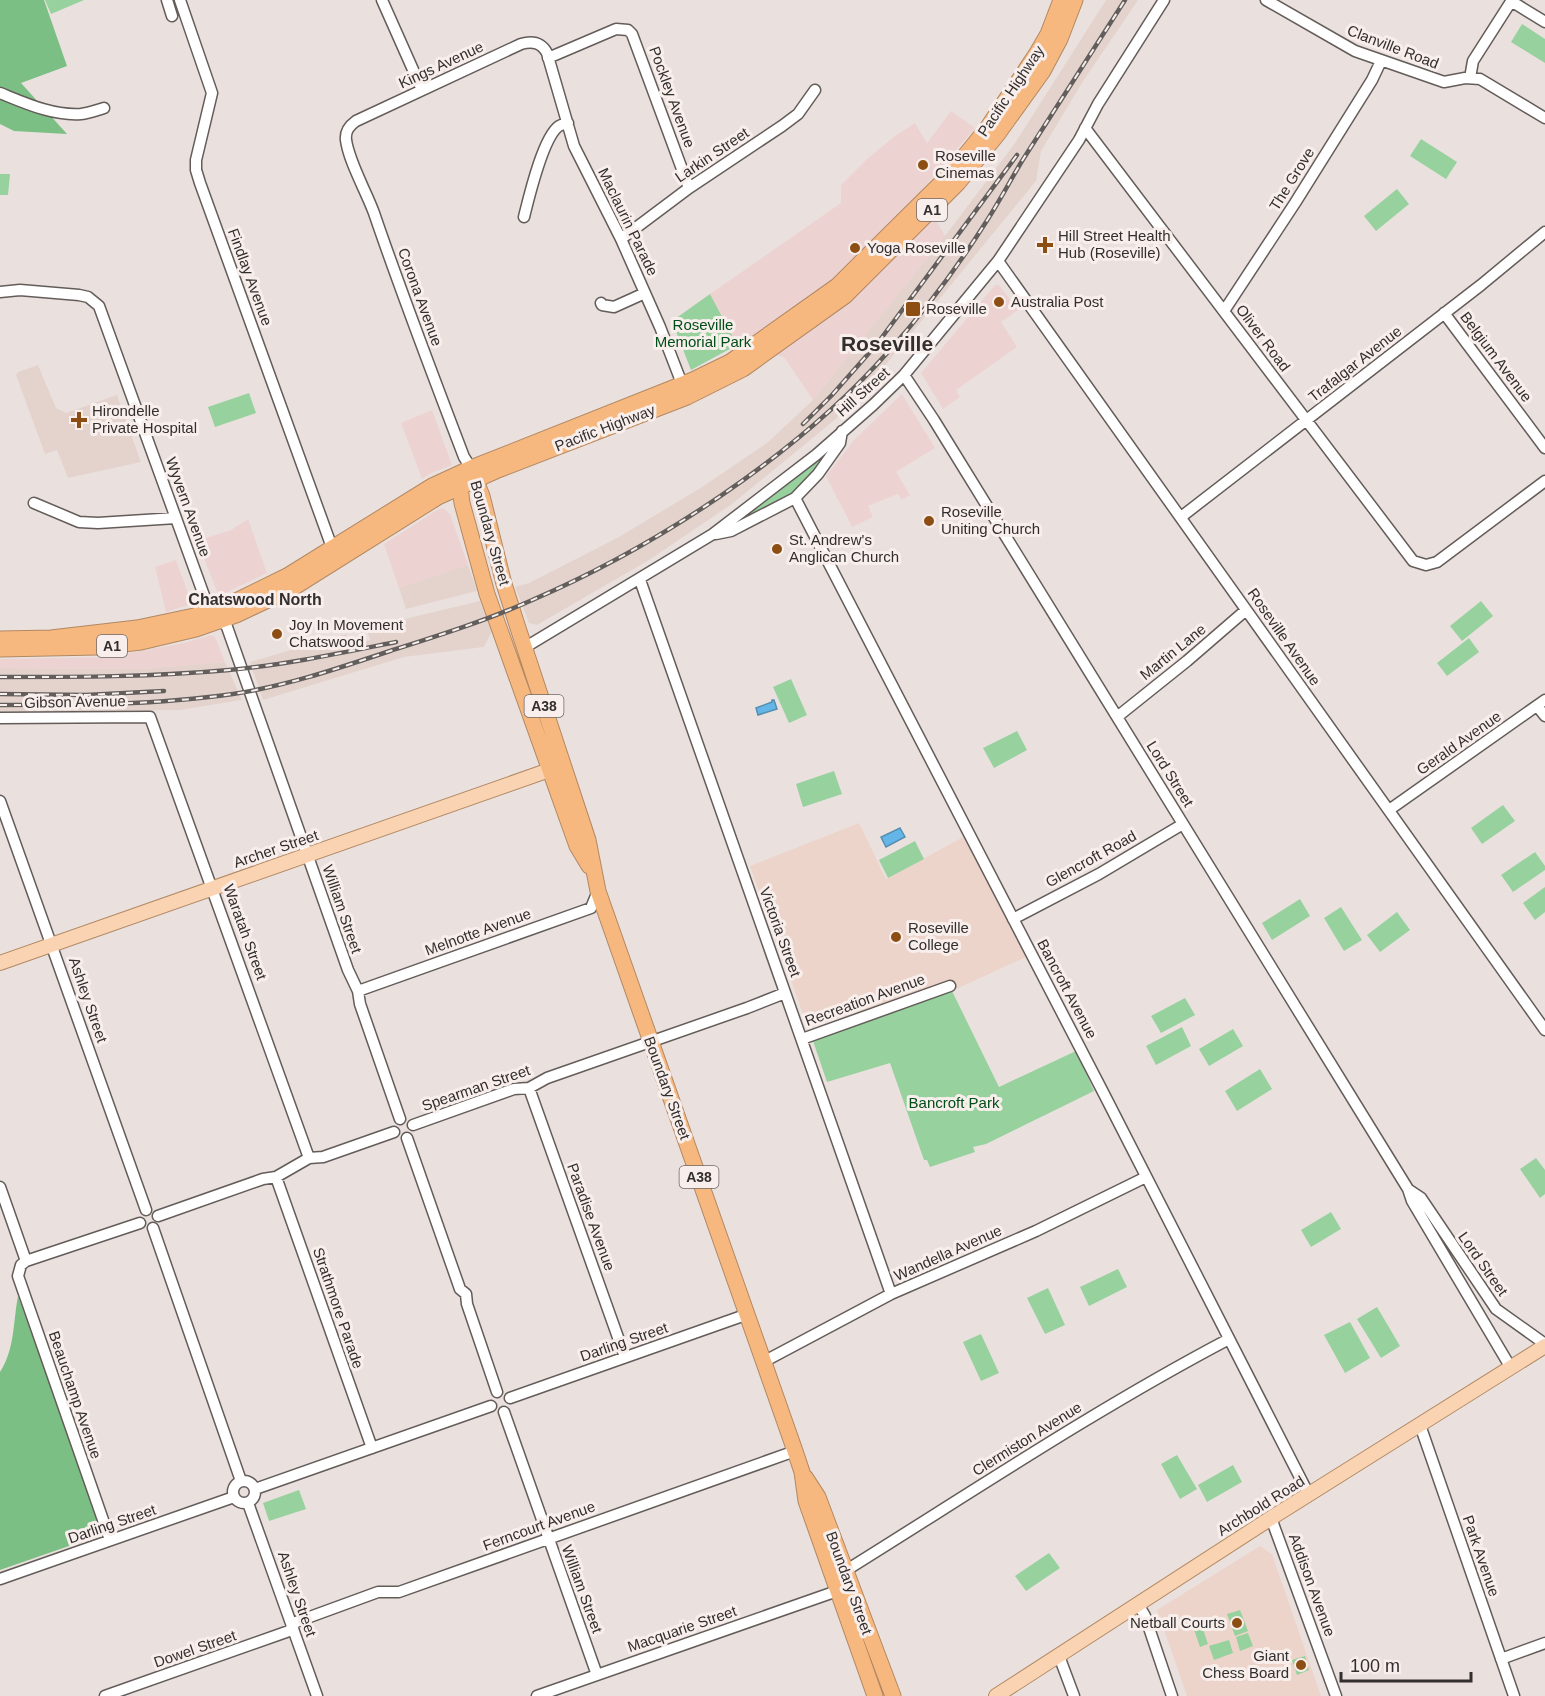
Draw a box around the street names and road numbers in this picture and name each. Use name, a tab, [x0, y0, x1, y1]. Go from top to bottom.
street label: Clanville Road	[1345, 21, 1441, 72]
street label: Kings Avenue	[396, 38, 486, 92]
street label: Pacific Highway	[974, 42, 1048, 139]
street label: Pockley Avenue	[646, 44, 699, 150]
street label: Larkin Street	[672, 123, 752, 185]
street label: The Grove	[1266, 144, 1318, 213]
street label: Maclaurin Parade	[595, 165, 662, 278]
road number: A1	[917, 199, 947, 221]
street label: Findlay Avenue	[225, 226, 276, 328]
street label: Corona Avenue	[395, 245, 446, 348]
street label: Oliver Road	[1233, 301, 1294, 374]
street label: Belgium Avenue	[1457, 308, 1536, 405]
street label: Trafalgar Avenue	[1305, 322, 1405, 405]
street label: Hill Street	[833, 363, 893, 420]
street label: Pacific Highway	[552, 400, 658, 454]
street label: Wyvern Avenue	[163, 455, 214, 559]
street label: Boundary Street	[467, 478, 514, 588]
street label: Roseville Avenue	[1245, 585, 1324, 689]
street label: Martin Lane	[1137, 620, 1209, 683]
road number: A1	[97, 635, 127, 657]
street label: Gibson Avenue	[24, 692, 126, 711]
road number: A38	[524, 695, 564, 717]
street label: Gerald Avenue	[1413, 707, 1504, 778]
street label: Lord Street	[1144, 738, 1198, 810]
street label: Archer Street	[231, 826, 321, 871]
street label: Glencroft Road	[1043, 827, 1139, 890]
street label: William Street	[319, 862, 366, 956]
street label: Waratah Street	[220, 882, 271, 983]
street label: Victoria Street	[756, 885, 805, 980]
street label: Melnotte Avenue	[423, 904, 533, 959]
street label: Bancroft Avenue	[1034, 936, 1101, 1041]
street label: Ashley Street	[66, 955, 111, 1046]
street label: Recreation Avenue	[802, 970, 927, 1029]
street label: Boundary Street	[641, 1034, 694, 1142]
street label: Spearman Street	[419, 1061, 533, 1114]
street label: Paradise Avenue	[564, 1161, 619, 1273]
road number: A38	[680, 1166, 718, 1188]
street label: Wandella Avenue	[891, 1221, 1004, 1284]
street label: Lord Street	[1455, 1228, 1512, 1300]
street label: Strathmore Parade	[310, 1245, 367, 1371]
street label: Darling Street	[578, 1318, 671, 1364]
street label: Beauchamp Avenue	[46, 1329, 105, 1461]
street label: Clermiston Avenue	[969, 1398, 1085, 1479]
street label: Archbold Road	[1214, 1472, 1307, 1539]
street label: Ferncourt Avenue	[480, 1497, 597, 1554]
street label: Darling Street	[66, 1500, 159, 1546]
street label: Park Avenue	[1460, 1513, 1503, 1599]
street label: Boundary Street	[823, 1529, 876, 1637]
street label: Addison Avenue	[1286, 1531, 1339, 1639]
street label: William Street	[559, 1542, 607, 1636]
street label: Ashley Street	[275, 1549, 320, 1640]
street label: Macquarie Street	[625, 1602, 739, 1655]
street label: Dowel Street	[151, 1626, 239, 1671]

